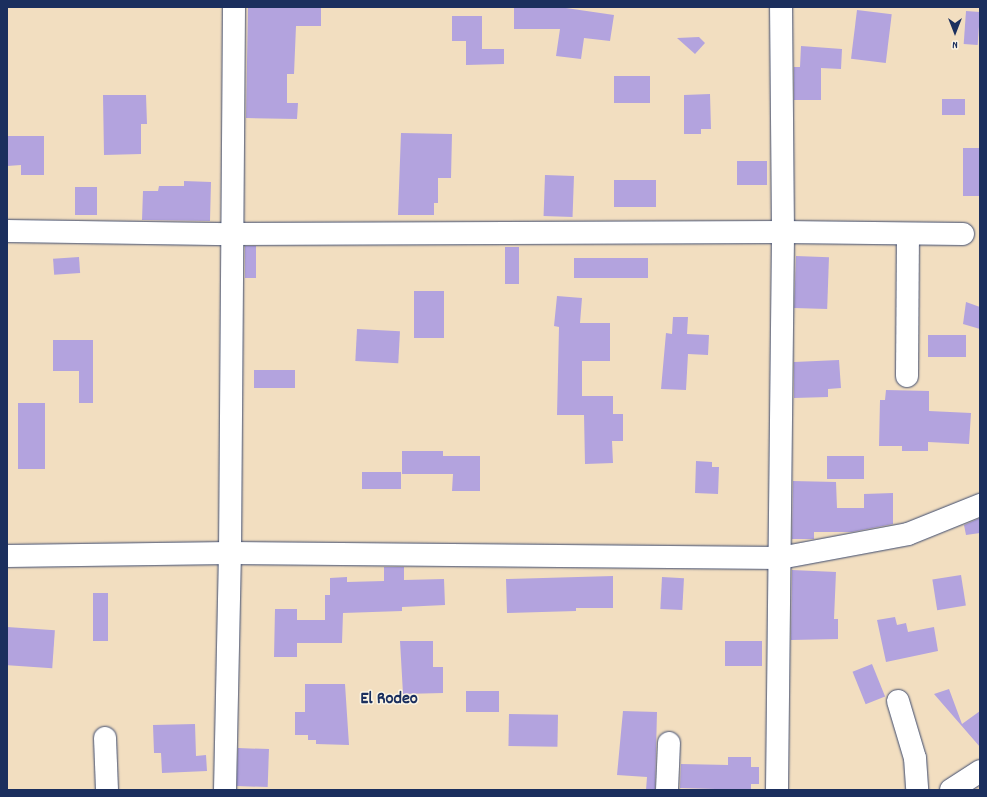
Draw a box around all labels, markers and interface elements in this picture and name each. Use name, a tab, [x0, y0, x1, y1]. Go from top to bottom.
north arrow	[935, 12, 975, 52]
text: N	[952, 36, 958, 52]
district label: El Rodeo	[360, 689, 418, 711]

